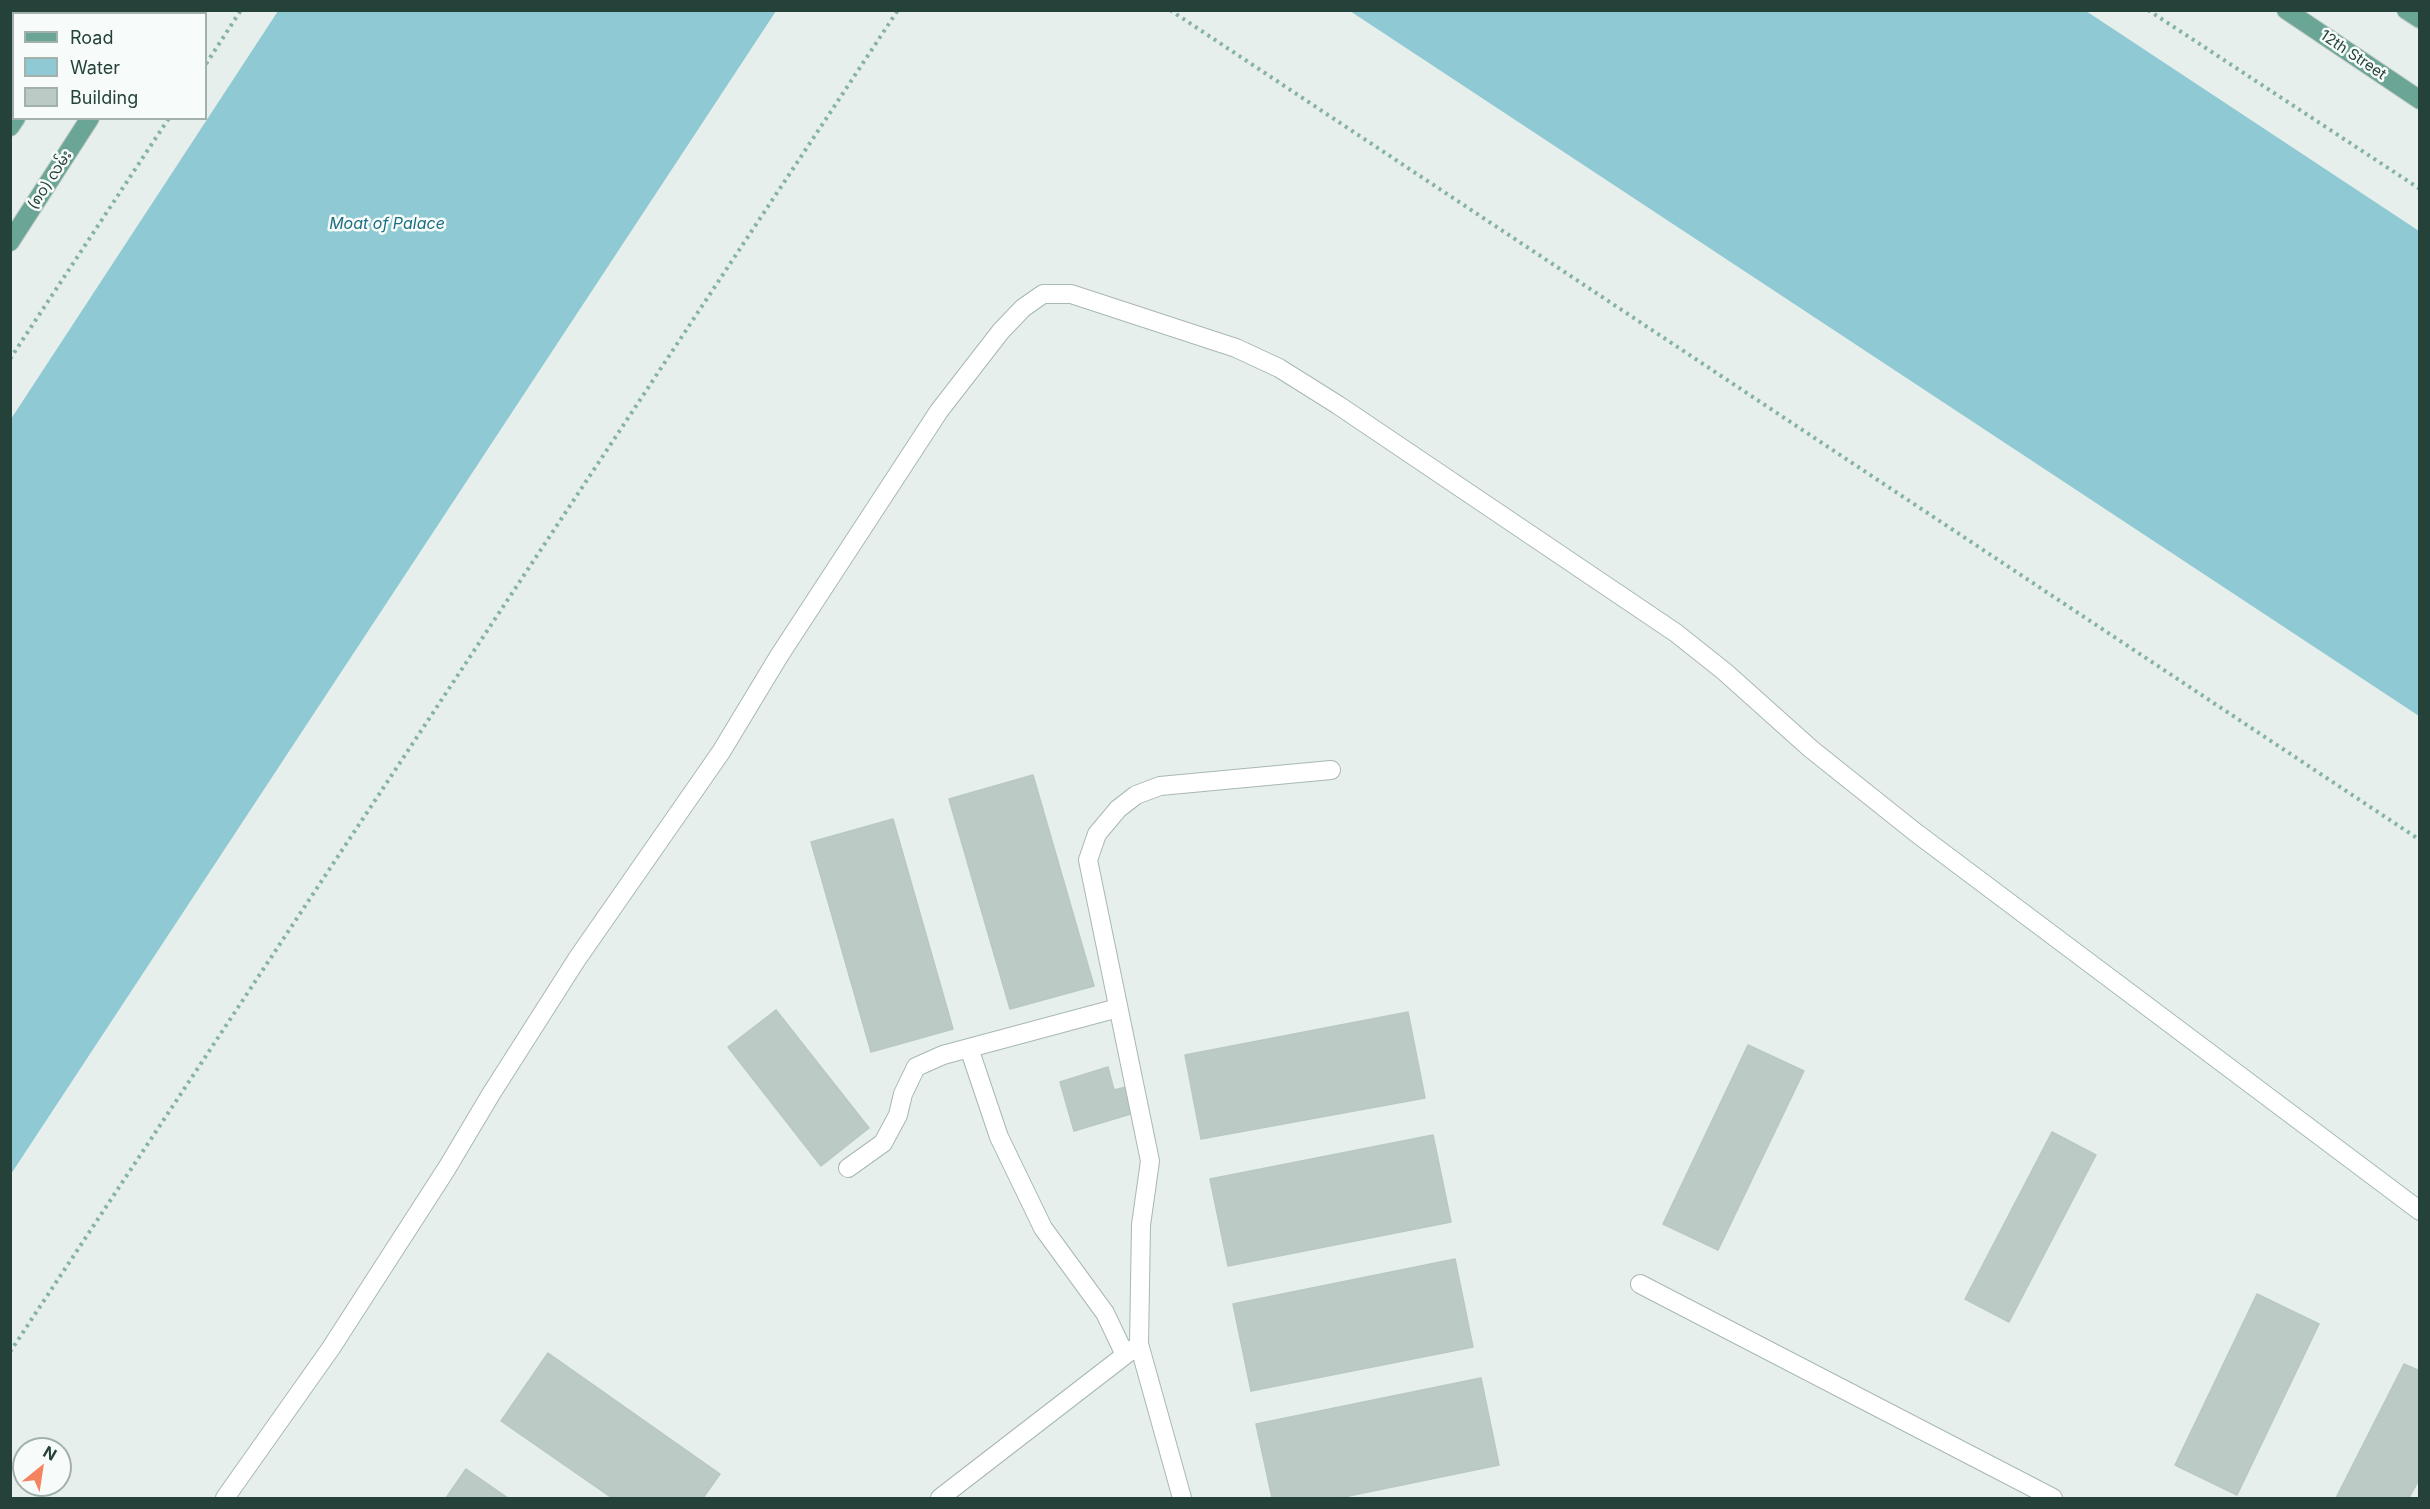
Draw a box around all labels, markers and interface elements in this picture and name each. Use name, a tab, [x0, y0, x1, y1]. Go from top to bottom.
legend	[12, 12, 207, 120]
street label: 12th Street	[2317, 26, 2389, 84]
text: Road	[70, 27, 113, 48]
text: Water	[70, 57, 120, 78]
text: Building	[70, 87, 138, 108]
street label: (၈၀) လမ်း	[24, 147, 76, 213]
water label: Moat of Palace	[329, 214, 445, 234]
north arrow	[12, 1437, 72, 1497]
text: N	[40, 1441, 60, 1465]

